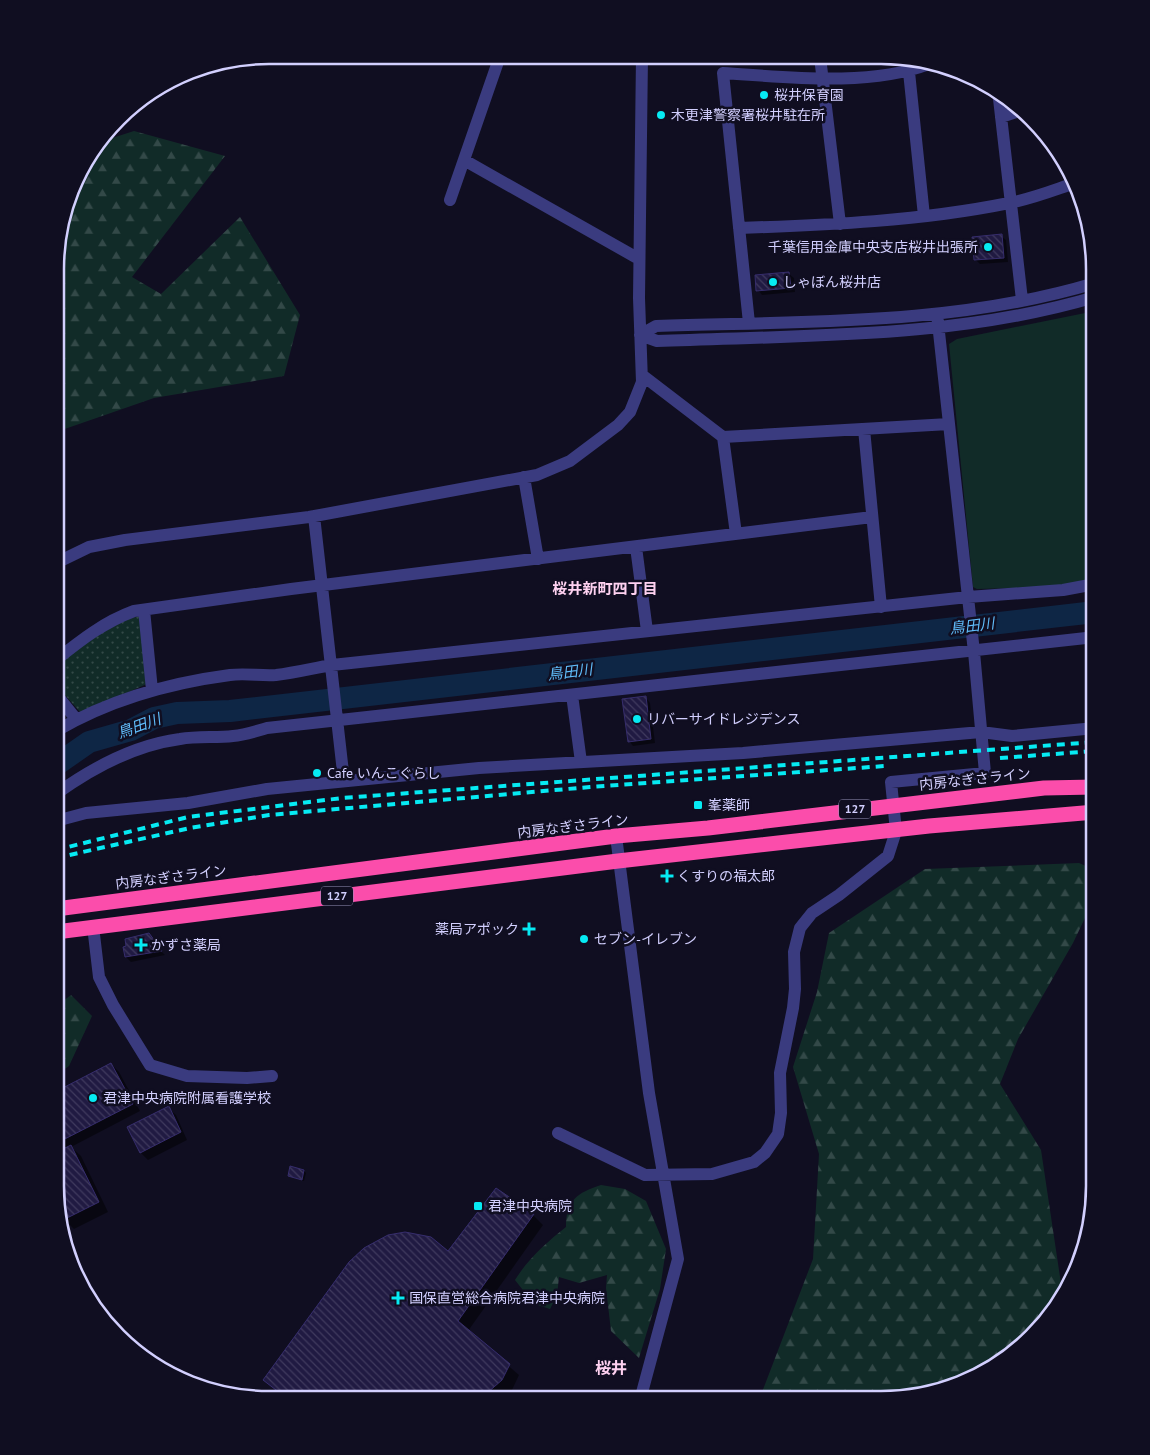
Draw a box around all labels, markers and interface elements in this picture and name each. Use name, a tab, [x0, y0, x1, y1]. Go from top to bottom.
place label: 桜井保育園	[774, 86, 844, 104]
marker: 桜井保育園	[758, 89, 770, 101]
place label: 木更津警察署桜井駐在所	[671, 106, 825, 124]
marker: 木更津警察署桜井駐在所	[655, 109, 667, 121]
place label: 千葉信用金庫中央支店桜井出張所	[768, 238, 978, 256]
marker: 千葉信用金庫中央支店桜井出張所	[982, 241, 994, 253]
place label: しゃぼん桜井店	[783, 273, 881, 291]
marker: しゃぼん桜井店	[767, 276, 779, 288]
district label: 桜井新町四丁目	[552, 579, 658, 598]
water label: 鳥田川	[948, 613, 997, 638]
water label: 鳥田川	[546, 659, 595, 684]
water label: 鳥田川	[114, 708, 165, 742]
place label: リバーサイドレジデンス	[647, 710, 800, 728]
marker: リバーサイドレジデンス	[631, 713, 643, 725]
place label: Cafe いんこぐらし	[327, 764, 441, 782]
street label: 内房なぎさライン	[918, 764, 1032, 794]
marker: Cafe いんこぐらし	[311, 767, 323, 779]
place label: 峯薬師	[708, 796, 750, 814]
marker: 峯薬師	[692, 799, 704, 811]
road number: 127	[839, 800, 871, 819]
street label: 内房なぎさライン	[516, 810, 630, 842]
street label: 内房なぎさライン	[114, 861, 228, 893]
place label: くすりの福太郎	[677, 867, 775, 885]
marker: くすりの福太郎	[661, 870, 673, 882]
road number: 127	[321, 886, 353, 906]
place label: 薬局アポック	[435, 920, 519, 938]
marker: 薬局アポック	[523, 923, 535, 935]
place label: セブン-イレブン	[594, 930, 697, 948]
marker: セブン-イレブン	[578, 933, 590, 945]
place label: かずさ薬局	[151, 936, 221, 954]
marker: かずさ薬局	[135, 939, 147, 951]
place label: 君津中央病院附属看護学校	[103, 1089, 271, 1107]
marker: 君津中央病院附属看護学校	[87, 1092, 99, 1104]
place label: 君津中央病院	[488, 1197, 572, 1215]
marker: 君津中央病院	[472, 1200, 484, 1212]
place label: 国保直営総合病院君津中央病院	[409, 1289, 605, 1307]
marker: 国保直営総合病院君津中央病院	[391, 1291, 405, 1305]
district label: 桜井	[595, 1358, 627, 1378]

